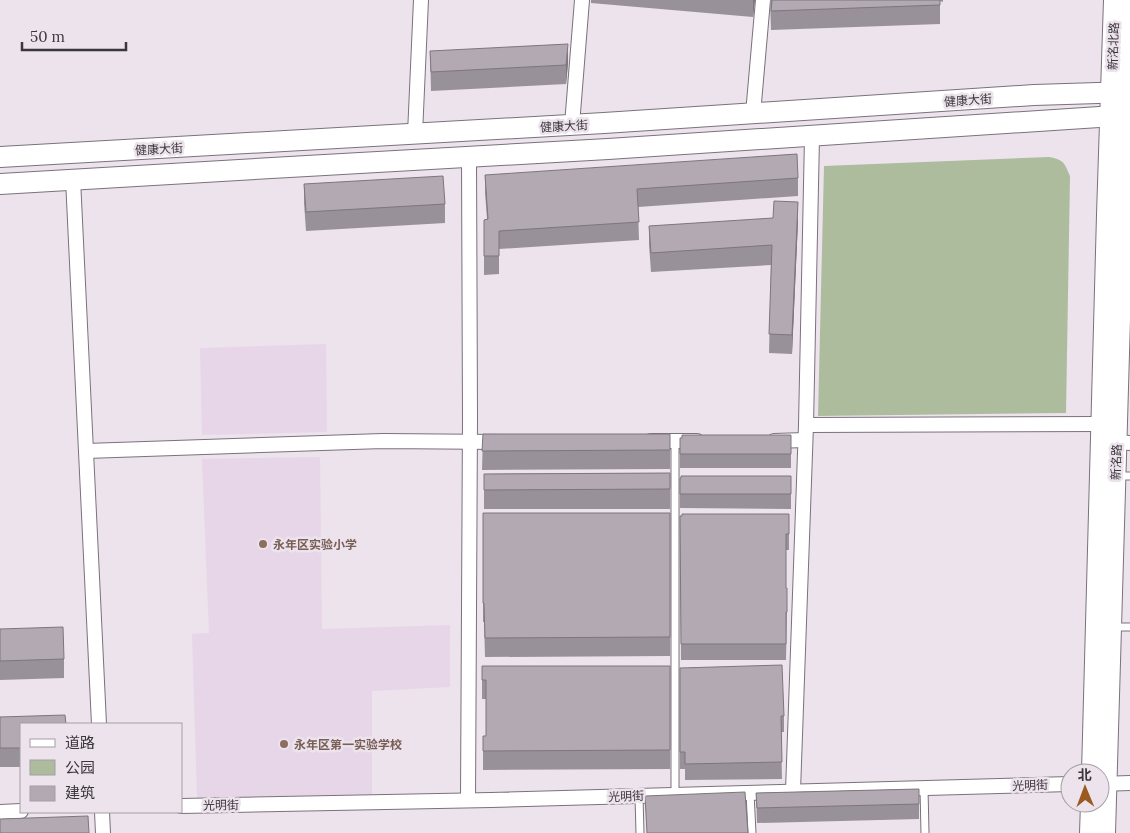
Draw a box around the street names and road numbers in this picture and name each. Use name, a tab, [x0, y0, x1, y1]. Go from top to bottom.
street label: 新洺北路	[1105, 22, 1121, 70]
street label: 健康大街	[944, 91, 992, 109]
street label: 健康大街	[540, 117, 588, 135]
street label: 健康大街	[135, 140, 183, 158]
street label: 新洺路	[1108, 444, 1124, 480]
street label: 光明街	[1012, 777, 1048, 793]
street label: 光明街	[608, 788, 644, 804]
street label: 光明街	[203, 797, 239, 813]

